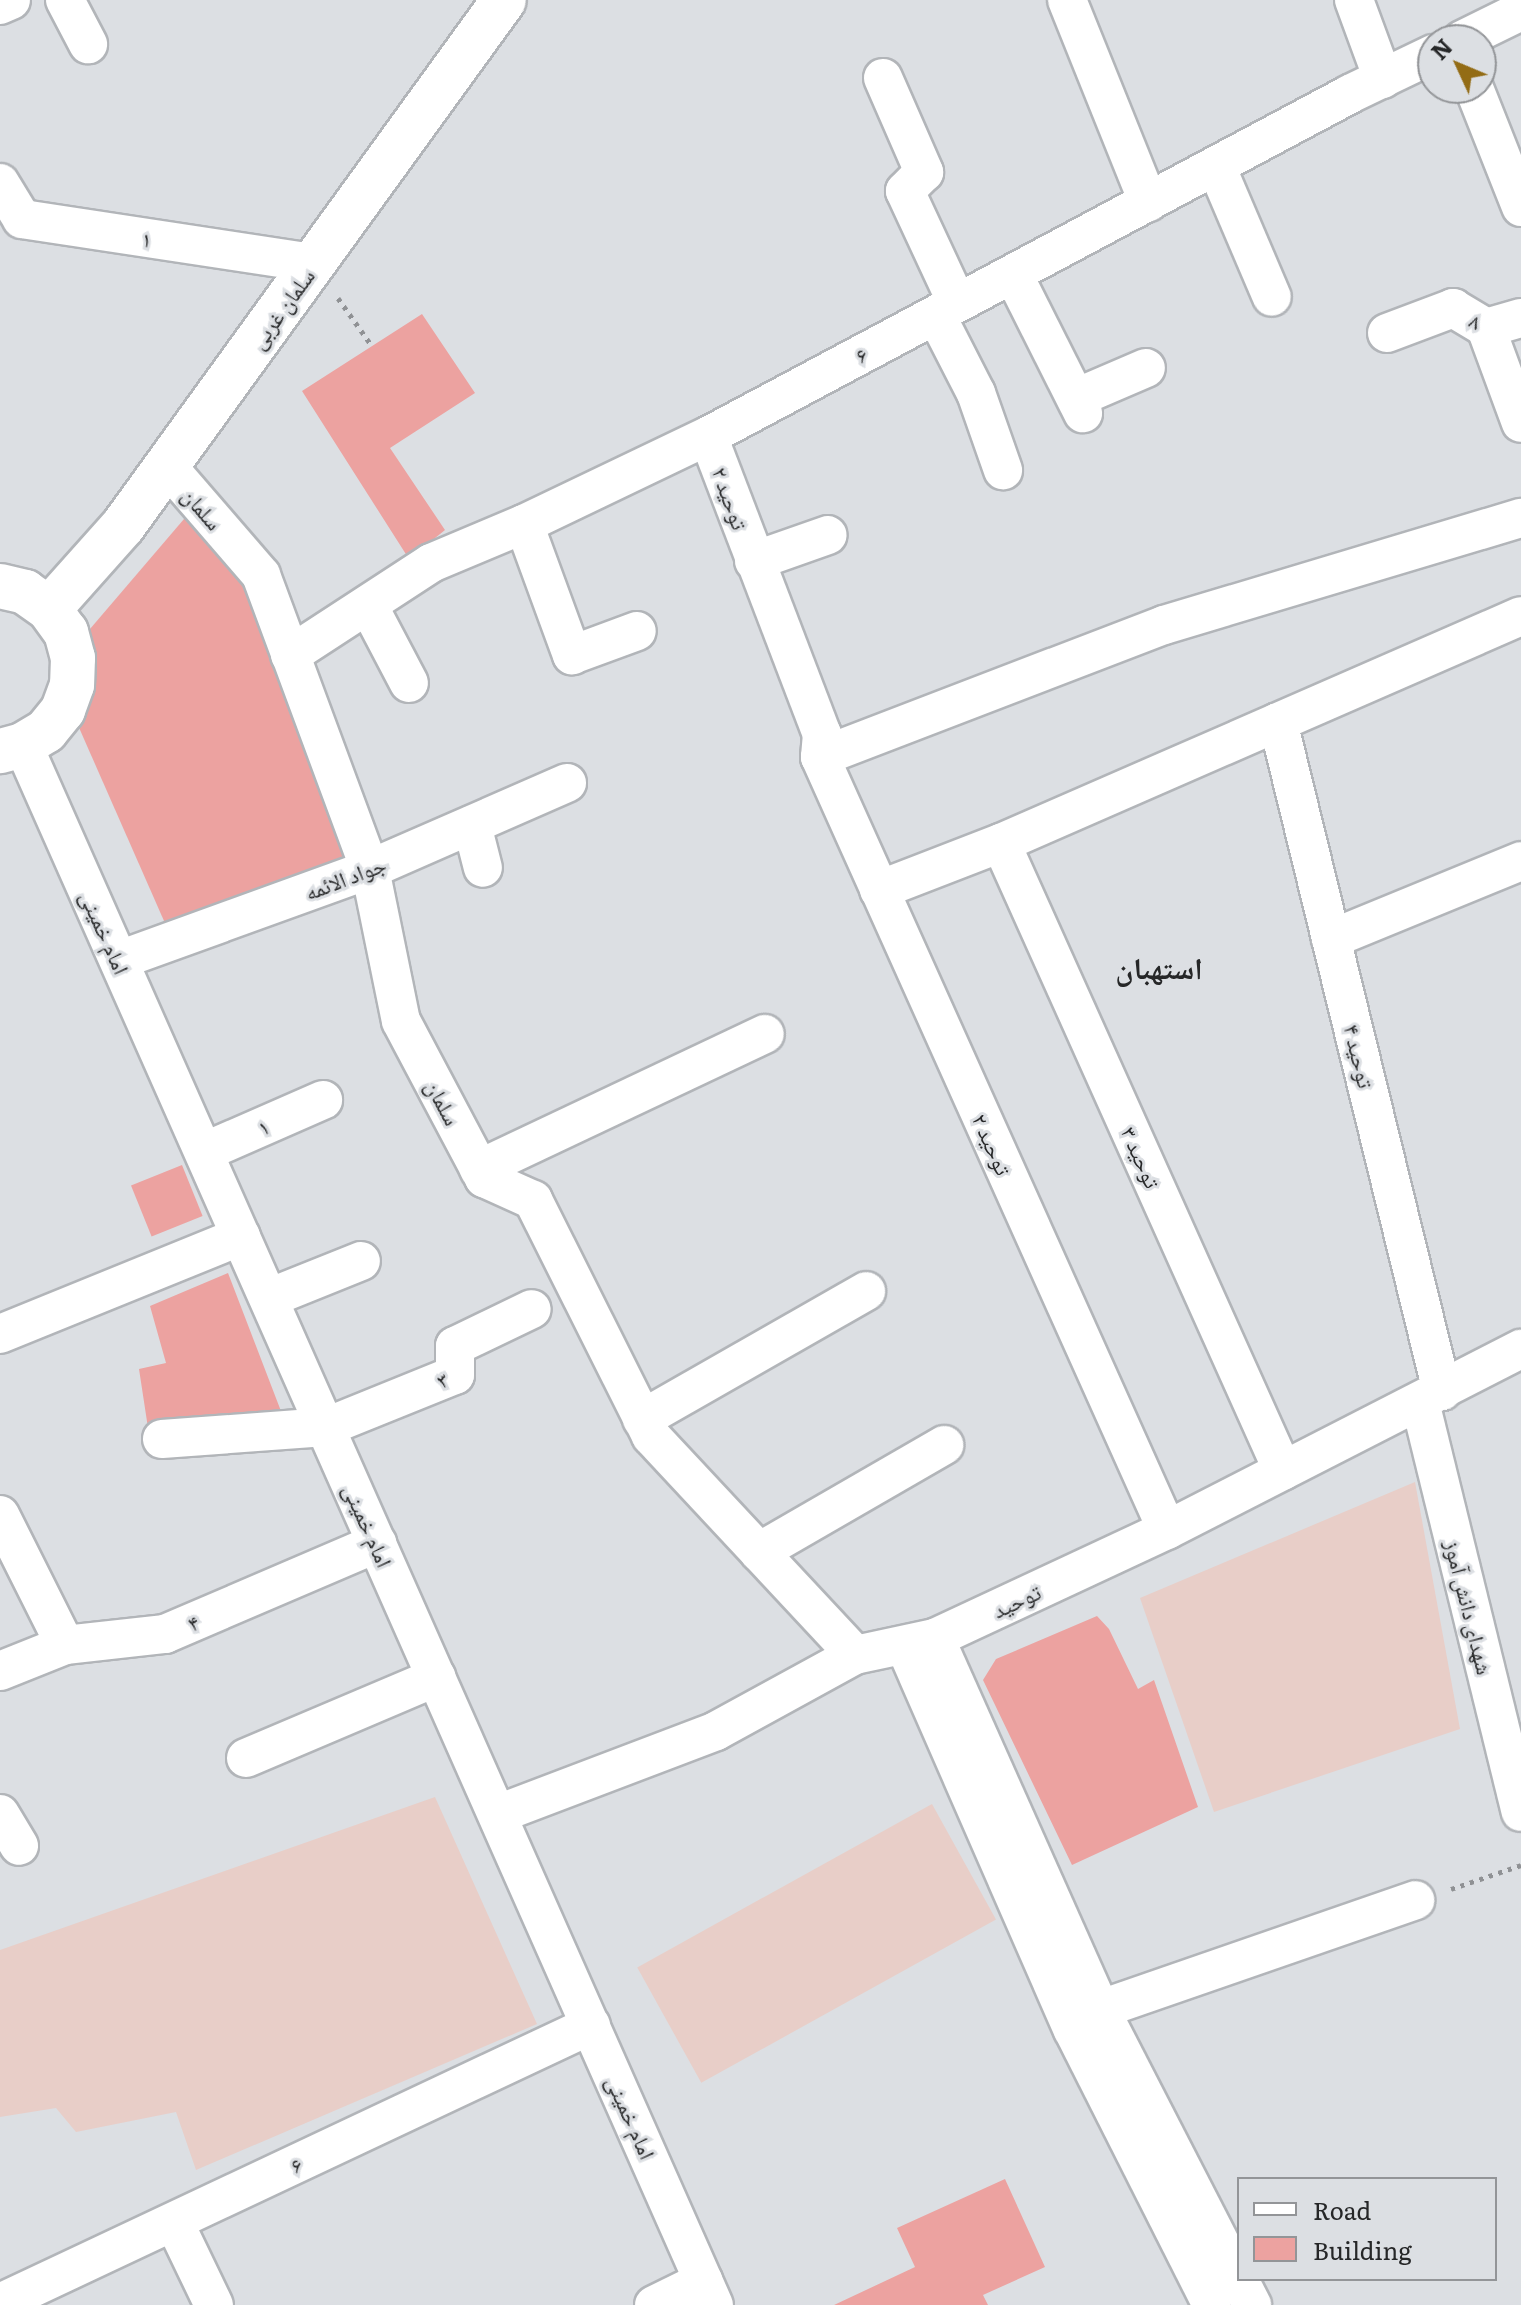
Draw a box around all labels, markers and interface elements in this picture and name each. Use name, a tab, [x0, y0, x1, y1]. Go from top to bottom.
north arrow	[1417, 24, 1497, 104]
text: N	[1423, 30, 1459, 66]
street label: ۱	[140, 224, 154, 252]
street label: سلمان غربی	[243, 263, 319, 353]
street label: ۸	[1466, 306, 1486, 334]
street label: ۶	[850, 340, 872, 368]
street label: توحید ۲	[708, 463, 754, 533]
street label: سلمان	[177, 481, 229, 535]
street label: جواد الائمه	[301, 849, 389, 905]
street label: امام خمینی	[76, 886, 136, 978]
district label: استهبان	[1115, 948, 1203, 984]
street label: توحید ۴	[1339, 1022, 1381, 1090]
street label: سلمان	[421, 1075, 467, 1129]
street label: توحید ۲	[968, 1109, 1018, 1179]
street label: ۱	[253, 1112, 273, 1140]
street label: توحید ۳	[1117, 1122, 1167, 1192]
street label: ۳	[431, 1365, 453, 1393]
street label: امام خمینی	[339, 1479, 399, 1571]
street label: شهدای دانش آموز	[1441, 1537, 1499, 1677]
street label: توحید	[988, 1577, 1044, 1623]
street label: ۴	[183, 1608, 203, 1636]
street label: امام خمینی	[602, 2071, 662, 2163]
street label: ۶	[286, 2150, 306, 2178]
legend	[1237, 2177, 1497, 2281]
text: Road	[1313, 2192, 1371, 2227]
text: Building	[1313, 2232, 1412, 2267]

